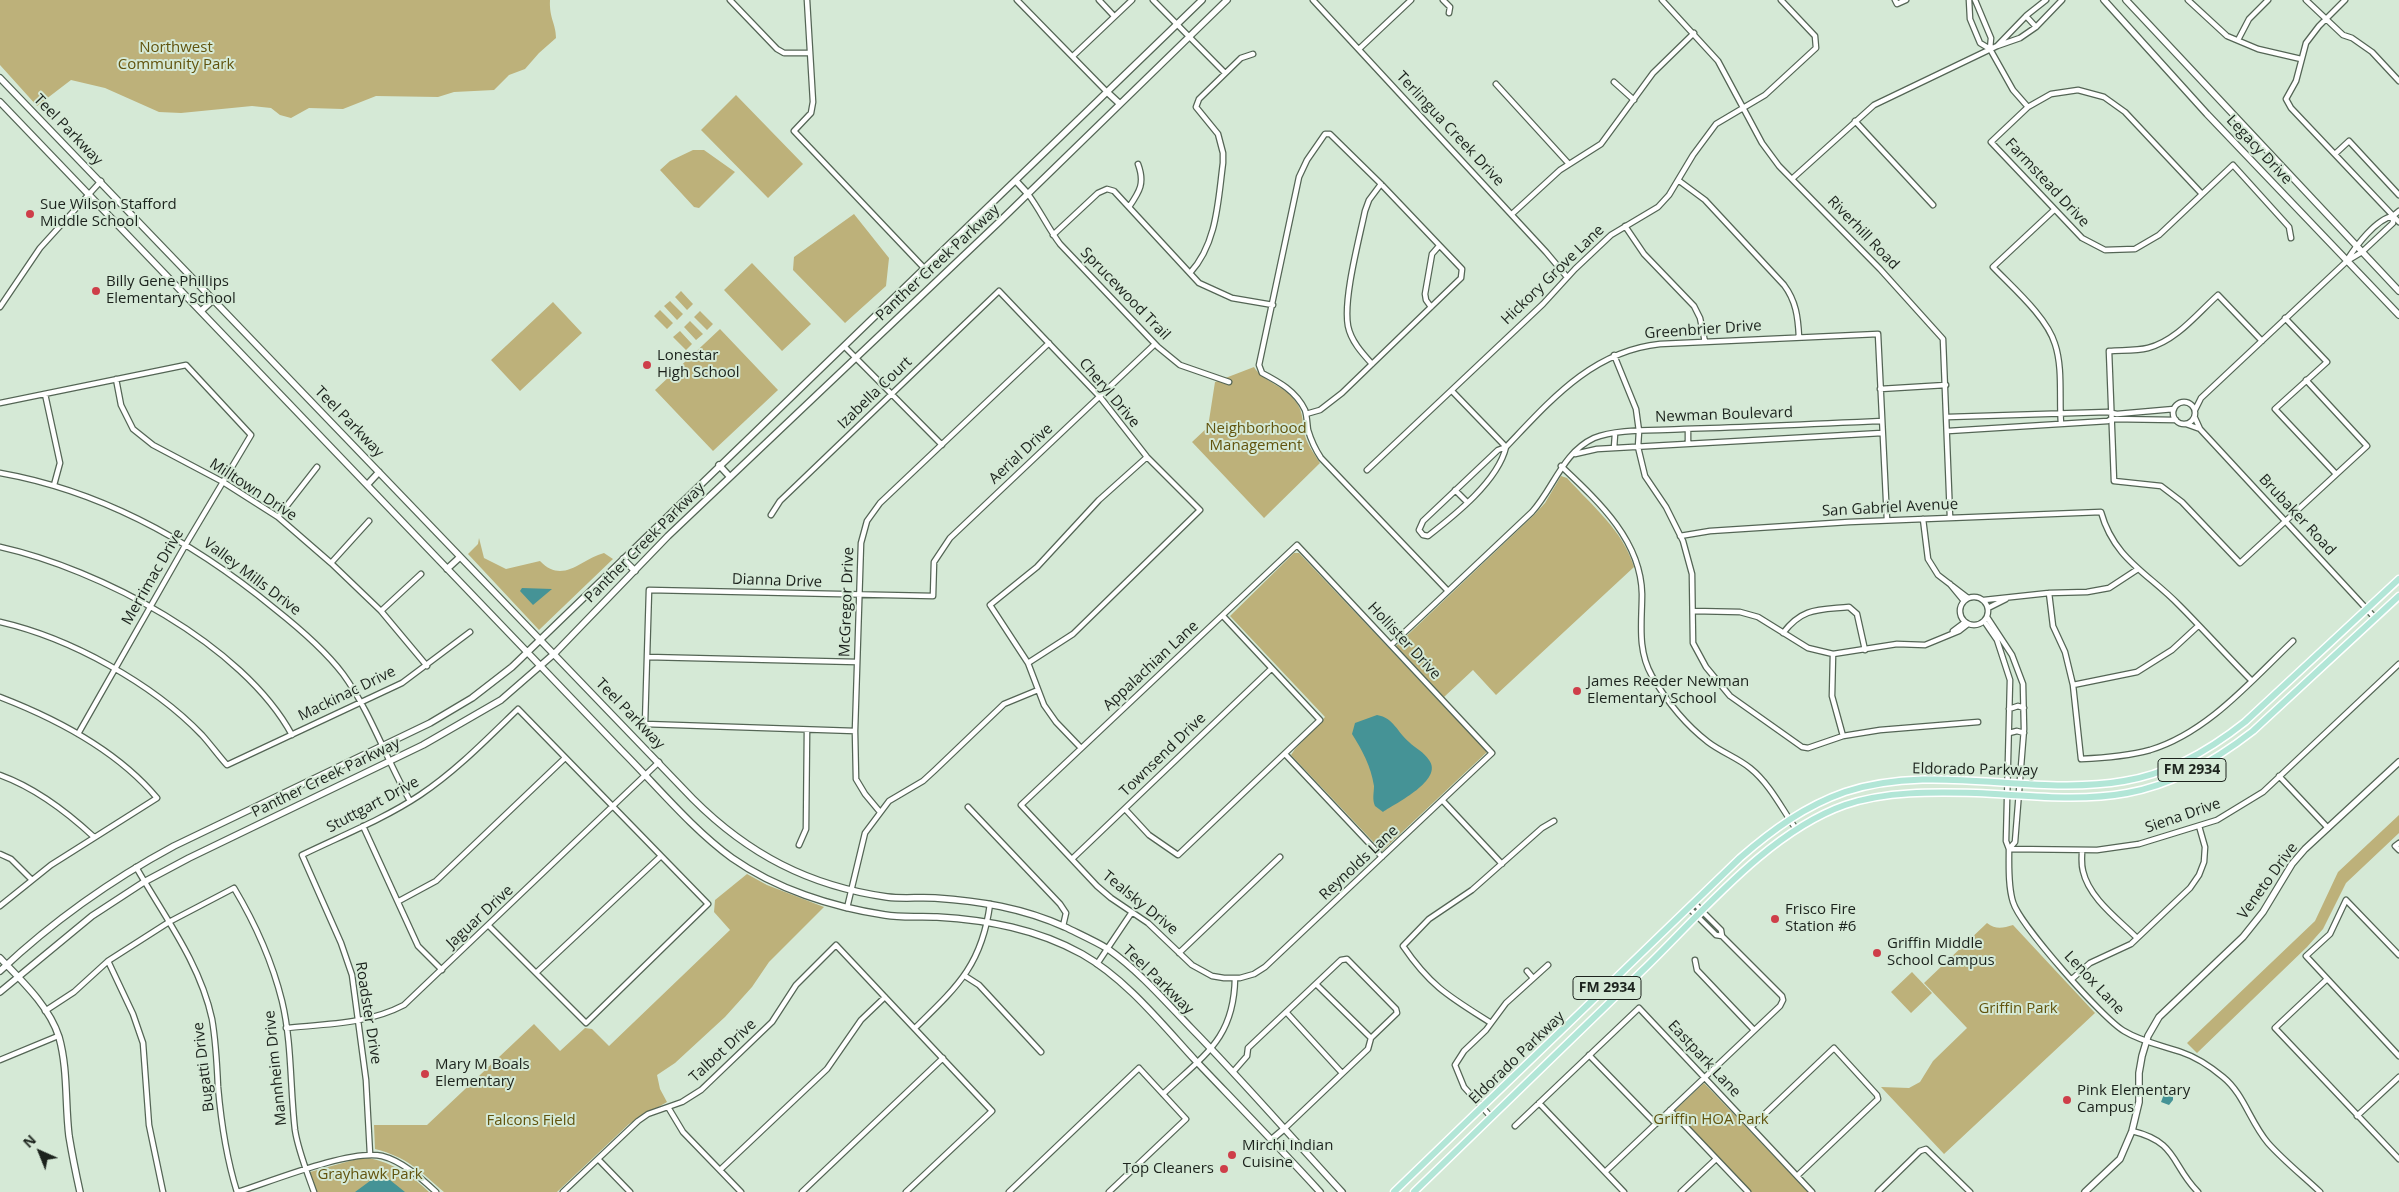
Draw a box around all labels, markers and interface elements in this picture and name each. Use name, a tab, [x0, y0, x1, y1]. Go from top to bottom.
park label: Northwest Community Park	[118, 39, 234, 74]
street label: Terlingua Creek Drive	[1392, 68, 1508, 190]
street label: Teel Parkway	[30, 91, 106, 169]
street label: Legacy Drive	[2222, 112, 2296, 188]
street label: Farmstead Drive	[2001, 135, 2093, 231]
street label: Riverhill Road	[1823, 192, 1903, 274]
place label: Sue Wilson Stafford Middle School	[40, 196, 177, 231]
street label: Panther Creek Parkway	[872, 201, 1004, 325]
marker: Sue Wilson Stafford Middle School	[24, 208, 36, 220]
street label: Hickory Grove Lane	[1498, 221, 1608, 329]
street label: Sprucewood Trail	[1076, 244, 1174, 344]
place label: Billy Gene Phillips Elementary School	[106, 273, 236, 308]
marker: Billy Gene Phillips Elementary School	[90, 285, 102, 297]
street label: Greenbrier Drive	[1644, 317, 1762, 343]
place label: Lonestar High School	[657, 347, 740, 382]
street label: Izabella Court	[834, 353, 916, 433]
street label: Cheryl Drive	[1075, 355, 1143, 431]
marker: Lonestar High School	[641, 359, 653, 371]
street label: Teel Parkway	[311, 383, 387, 461]
street label: Newman Boulevard	[1655, 404, 1793, 426]
street label: Aerial Drive	[985, 420, 1057, 488]
park label: Neighborhood Management	[1205, 420, 1307, 455]
street label: Milltown Drive	[206, 455, 300, 525]
street label: Brubaker Road	[2255, 471, 2339, 559]
street label: Panther Creek Parkway	[581, 479, 709, 607]
street label: San Gabriel Avenue	[1821, 495, 1959, 521]
street label: Merrimac Drive	[118, 526, 188, 628]
street label: Valley Mills Drive	[200, 535, 304, 619]
street label: McGregor Drive	[836, 547, 858, 657]
street label: Dianna Drive	[732, 570, 822, 592]
street label: Hollister Drive	[1364, 599, 1444, 683]
street label: Appalachian Lane	[1100, 617, 1202, 715]
street label: Mackinac Drive	[295, 663, 399, 725]
place label: James Reeder Newman Elementary School	[1587, 673, 1749, 708]
street label: Teel Parkway	[592, 675, 668, 753]
marker: James Reeder Newman Elementary School	[1571, 685, 1583, 697]
street label: Townsend Drive	[1116, 709, 1210, 801]
street label: Panther Creek Parkway	[249, 734, 403, 822]
road number: FM 2934	[2158, 758, 2226, 782]
street label: Eldorado Parkway	[1912, 760, 2038, 780]
street label: Stuttgart Drive	[324, 773, 422, 837]
street label: Siena Drive	[2143, 795, 2223, 837]
street label: Reynolds Lane	[1316, 822, 1402, 904]
street label: Veneto Drive	[2234, 839, 2302, 923]
street label: Tealsky Drive	[1099, 867, 1181, 939]
street label: Jaguar Drive	[443, 882, 517, 952]
place label: Frisco Fire Station #6	[1785, 901, 1856, 936]
marker: Frisco Fire Station #6	[1769, 913, 1781, 925]
place label: Griffin Middle School Campus	[1887, 935, 1995, 970]
street label: Teel Parkway	[1119, 942, 1197, 1018]
marker: Griffin Middle School Campus	[1871, 947, 1883, 959]
street label: Lenox Lane	[2060, 948, 2128, 1018]
street label: Roadster Drive	[351, 961, 385, 1065]
road number: FM 2934	[1573, 976, 1641, 1000]
park label: Griffin Park	[1978, 1000, 2058, 1018]
street label: Eldorado Parkway	[1466, 1008, 1568, 1108]
street label: Mannheim Drive	[261, 1009, 291, 1127]
street label: Talbot Drive	[686, 1016, 760, 1086]
street label: Eastpark Lane	[1664, 1017, 1744, 1101]
street label: Bugatti Drive	[190, 1021, 218, 1113]
place label: Mary M Boals Elementary	[435, 1056, 530, 1091]
marker: Mary M Boals Elementary	[419, 1068, 431, 1080]
place label: Pink Elementary Campus	[2077, 1082, 2190, 1117]
marker: Pink Elementary Campus	[2061, 1094, 2073, 1106]
park label: Griffin HOA Park	[1653, 1111, 1769, 1129]
park label: Falcons Field	[486, 1112, 576, 1130]
north arrow	[15, 1127, 65, 1177]
text: N	[19, 1130, 40, 1152]
place label: Mirchi Indian Cuisine	[1242, 1137, 1333, 1172]
marker: Mirchi Indian Cuisine	[1226, 1149, 1238, 1161]
place label: Top Cleaners	[1123, 1160, 1214, 1178]
marker: Top Cleaners	[1218, 1163, 1230, 1175]
park label: Grayhawk Park	[317, 1166, 423, 1184]

